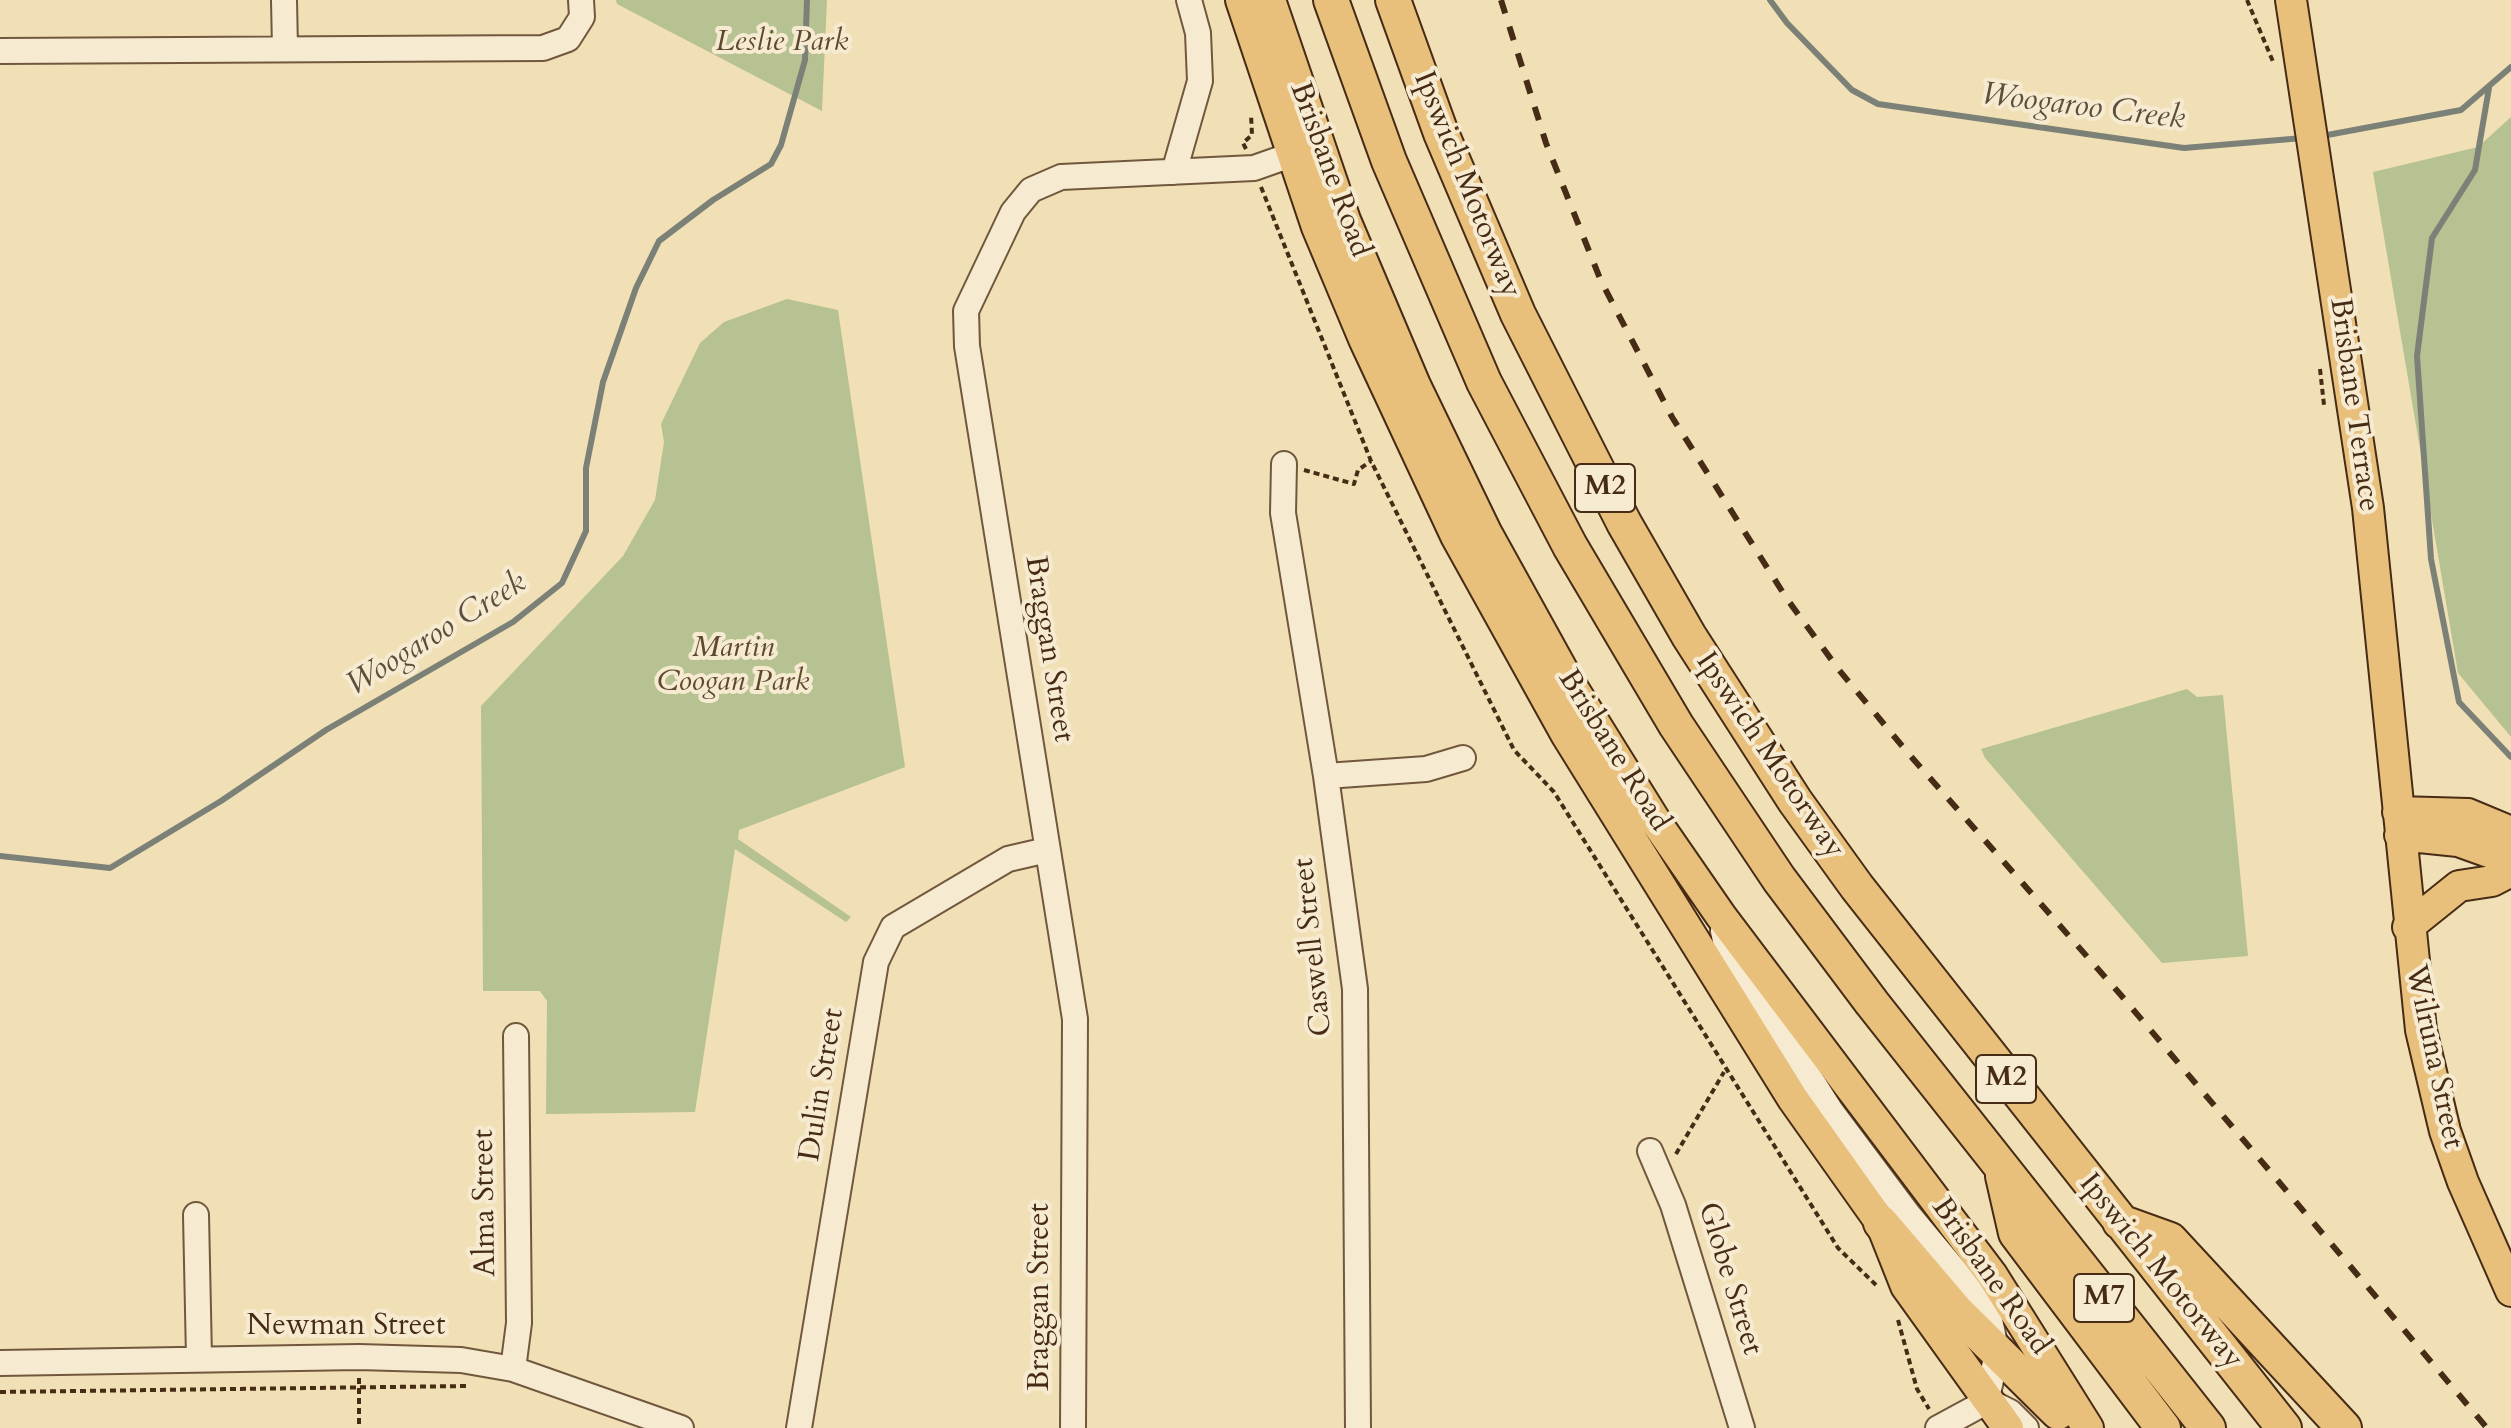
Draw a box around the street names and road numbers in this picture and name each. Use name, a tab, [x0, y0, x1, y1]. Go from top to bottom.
street label: Ipswich Motorway	[1404, 67, 1528, 303]
street label: Brisbane Road	[1281, 78, 1377, 262]
street label: Brisbane Terrace	[2320, 296, 2386, 514]
road number: M2	[1575, 464, 1635, 512]
street label: Braggan Street	[1016, 553, 1080, 745]
street label: Ipswich Motorway	[1687, 646, 1851, 866]
street label: Brisbane Road	[1549, 664, 1677, 838]
street label: Caswell Street	[1287, 856, 1341, 1038]
street label: Wilruna Street	[2396, 962, 2470, 1152]
street label: Dulin Street	[793, 1006, 853, 1164]
road number: M2	[1976, 1055, 2036, 1103]
street label: Alma Street	[467, 1129, 505, 1277]
street label: Ipswich Motorway	[2070, 1167, 2250, 1377]
street label: Brisbane Road	[1923, 1192, 2057, 1362]
street label: Globe Street	[1689, 1198, 1769, 1360]
street label: Braggan Street	[1023, 1203, 1059, 1391]
road number: M7	[2074, 1274, 2134, 1322]
street label: Newman Street	[247, 1309, 445, 1345]

